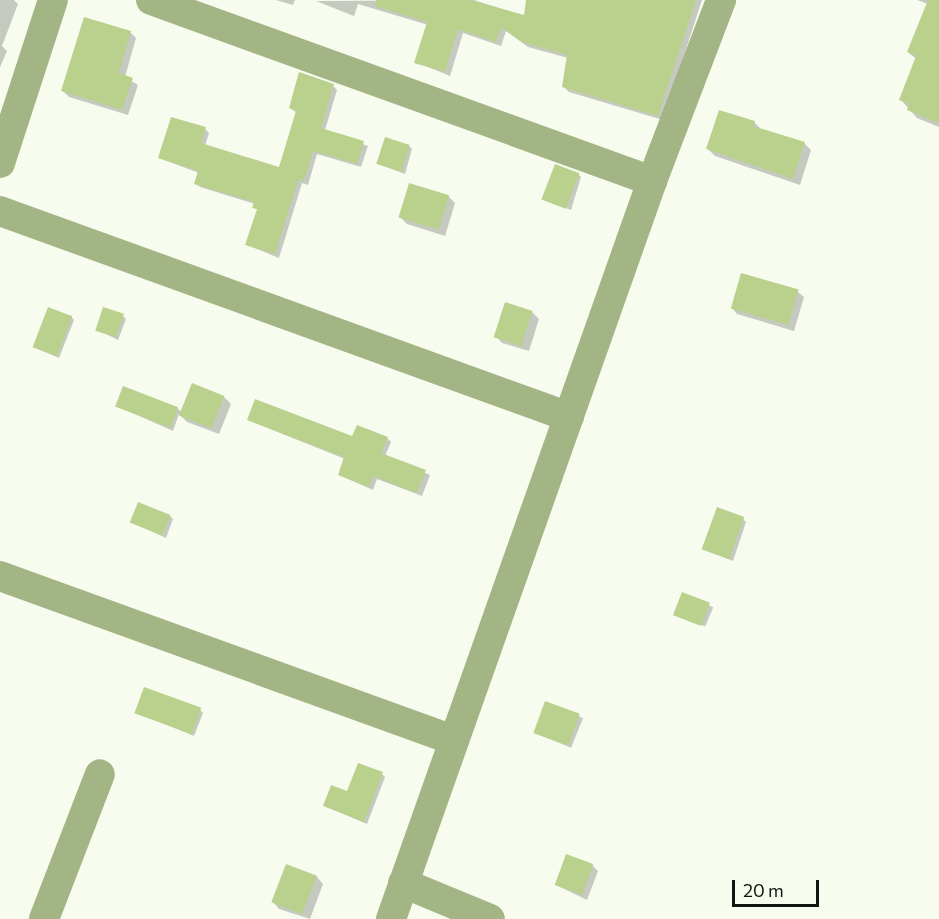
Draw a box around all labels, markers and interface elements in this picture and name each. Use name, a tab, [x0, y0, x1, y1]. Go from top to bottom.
scale bar	[735, 868, 822, 906]
text: 20 m	[743, 879, 784, 901]

